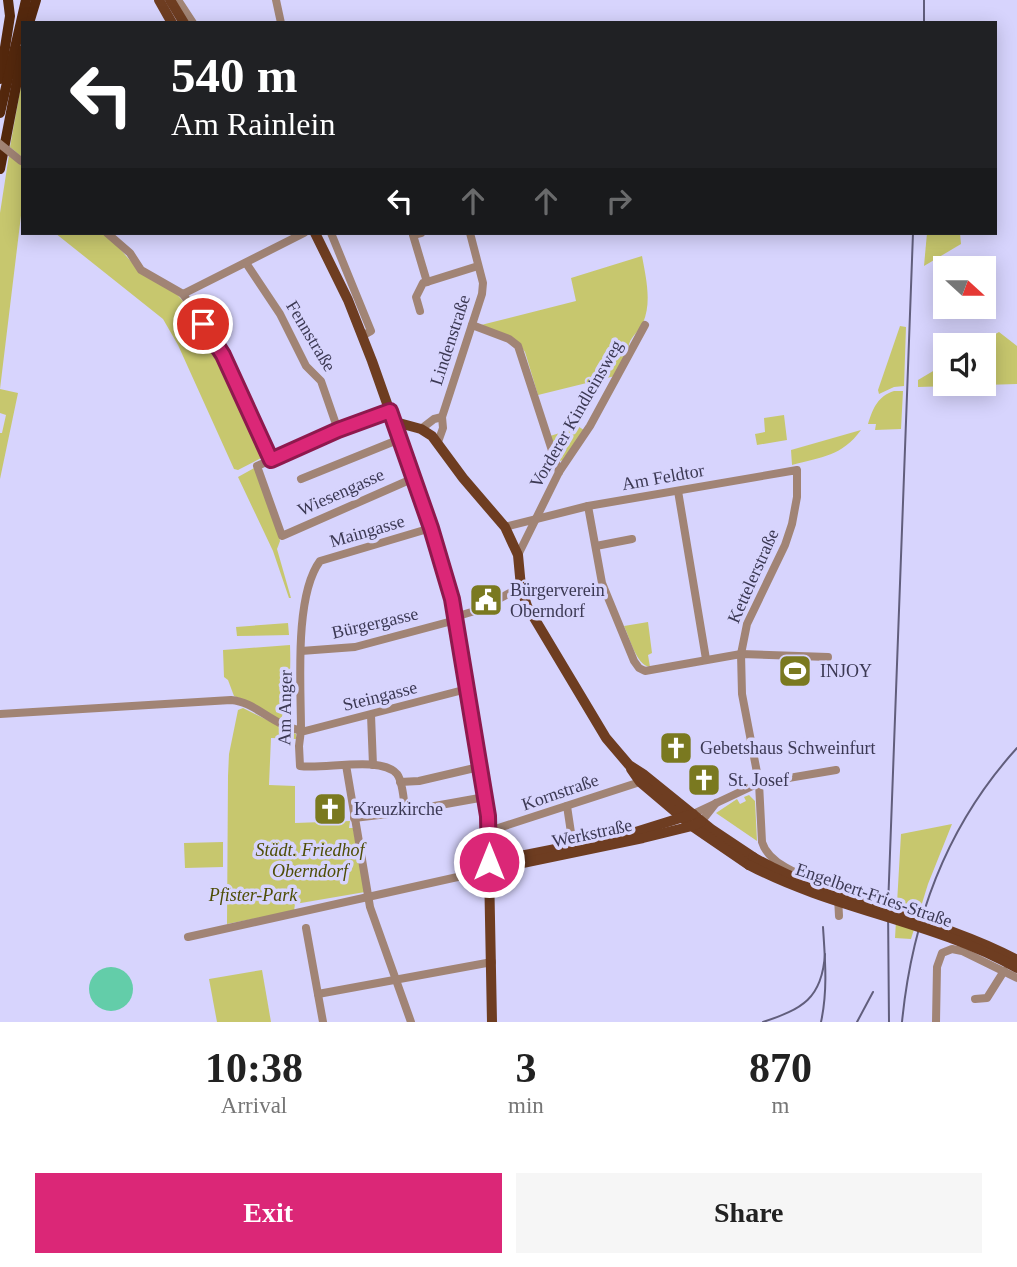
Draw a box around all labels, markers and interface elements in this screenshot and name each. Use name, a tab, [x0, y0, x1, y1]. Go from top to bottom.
text: 540 m	[171, 48, 298, 103]
icon: left	[56, 49, 147, 140]
text: Am Rainlein	[171, 106, 335, 142]
icon: left	[381, 182, 419, 220]
icon: ahead	[454, 182, 492, 220]
icon: ahead	[527, 182, 565, 220]
icon: right	[600, 182, 638, 220]
north arrow	[933, 256, 996, 318]
map controls	[933, 256, 996, 396]
street label: Lindenstraße	[426, 292, 474, 388]
pin	[173, 294, 233, 354]
street label: Fennstraße	[282, 297, 340, 375]
icon: arrive	[184, 305, 222, 343]
button: sound	[933, 333, 996, 396]
street label: Vorderer Kindleinsweg	[526, 337, 626, 491]
street label: Am Feldtor	[620, 460, 706, 494]
street label: Wiesengasse	[295, 464, 387, 520]
street label: Maingasse	[327, 511, 407, 551]
street label: Kettelerstraße	[723, 526, 783, 626]
place label: Bürgerverein Oberndorf	[510, 580, 605, 621]
public building icon: Bürgerverein Oberndorf	[467, 581, 505, 619]
street label: Bürgergasse	[330, 603, 420, 643]
sports icon: INJOY	[776, 652, 814, 690]
place label: INJOY	[820, 661, 872, 681]
street label: Am Anger	[274, 670, 296, 746]
street label: Steingasse	[341, 677, 419, 715]
church icon: Gebetshaus Schweinfurt	[657, 729, 695, 767]
place label: Gebetshaus Schweinfurt	[700, 738, 875, 758]
church icon: St. Josef	[685, 761, 723, 799]
street label: Kornstraße	[519, 770, 601, 814]
place label: St. Josef	[728, 770, 789, 790]
church icon: Kreuzkirche	[311, 790, 349, 828]
place label: Kreuzkirche	[354, 799, 443, 819]
street label: Werkstraße	[550, 815, 634, 851]
position arrow	[452, 825, 526, 899]
park label: Städt. Friedhof Oberndorf	[256, 840, 367, 881]
street label: Engelbert-Fries-Straße	[793, 859, 955, 931]
park label: Pfister-Park	[208, 885, 298, 905]
text: 10:38	[205, 1045, 303, 1091]
text: 3	[515, 1045, 536, 1091]
text: 870	[749, 1045, 812, 1091]
text: Arrival	[221, 1093, 287, 1118]
text: min	[508, 1093, 544, 1118]
text: m	[771, 1093, 789, 1118]
button: Exit	[35, 1173, 502, 1253]
button: Share	[516, 1173, 982, 1253]

